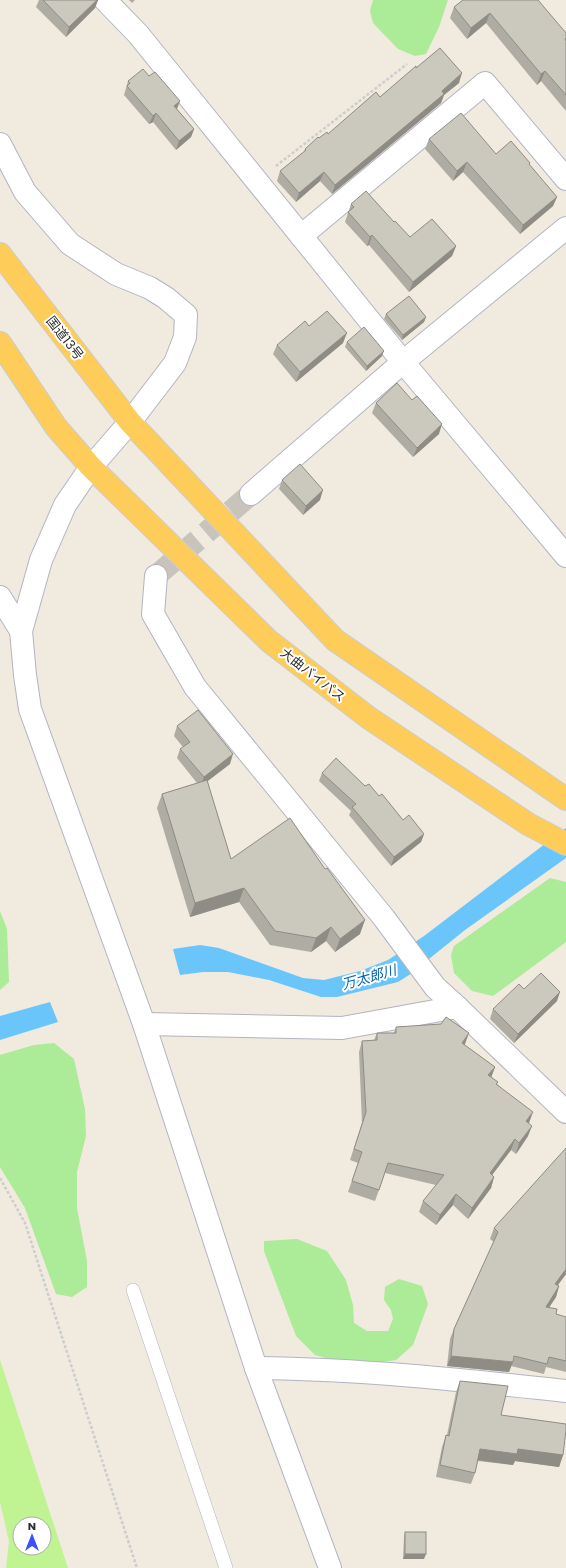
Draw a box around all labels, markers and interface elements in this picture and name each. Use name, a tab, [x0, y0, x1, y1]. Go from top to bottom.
street label: 国道13号	[42, 312, 88, 364]
street label: 大曲バイパス	[277, 644, 349, 706]
water label: 万太郎川	[339, 959, 401, 994]
north arrow	[12, 1516, 52, 1556]
text: N	[28, 1518, 36, 1534]

